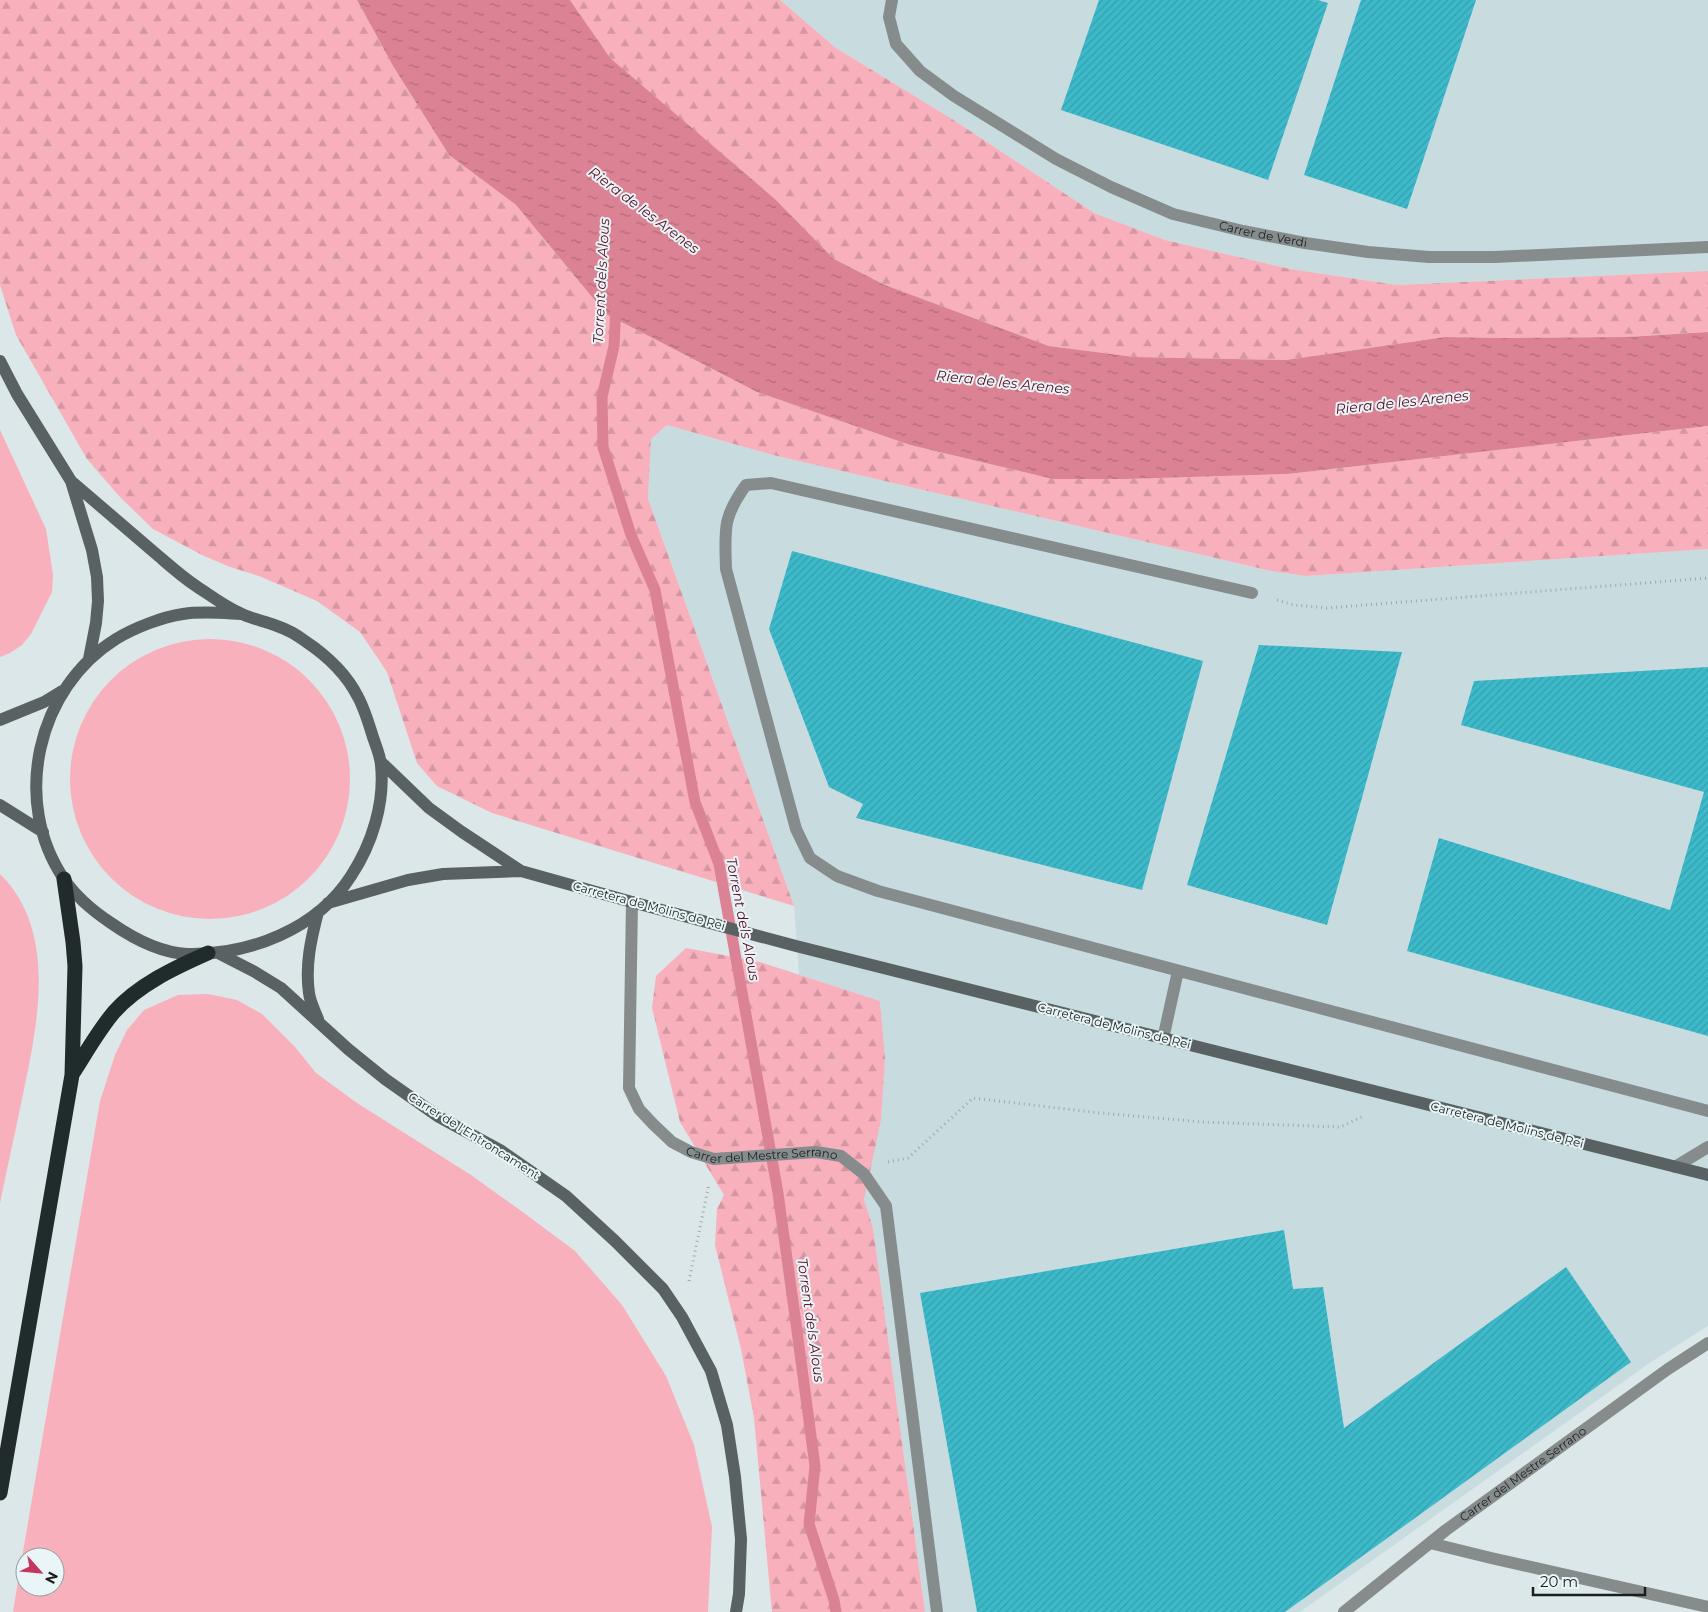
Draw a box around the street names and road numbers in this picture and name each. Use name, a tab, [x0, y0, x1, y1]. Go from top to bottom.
street label: Carrer de Verdi	[1217, 217, 1308, 250]
street label: Carretera de Molins de Rei	[571, 878, 727, 933]
street label: Carretera de Molins de Rei	[1036, 999, 1192, 1052]
street label: Carrer de l'Entroncament	[406, 1089, 543, 1182]
street label: Carretera de Molins de Rei	[1429, 1098, 1585, 1151]
street label: Carrer del Mestre Serrano	[683, 1143, 839, 1167]
street label: Carrer del Mestre Serrano	[1456, 1423, 1589, 1525]

